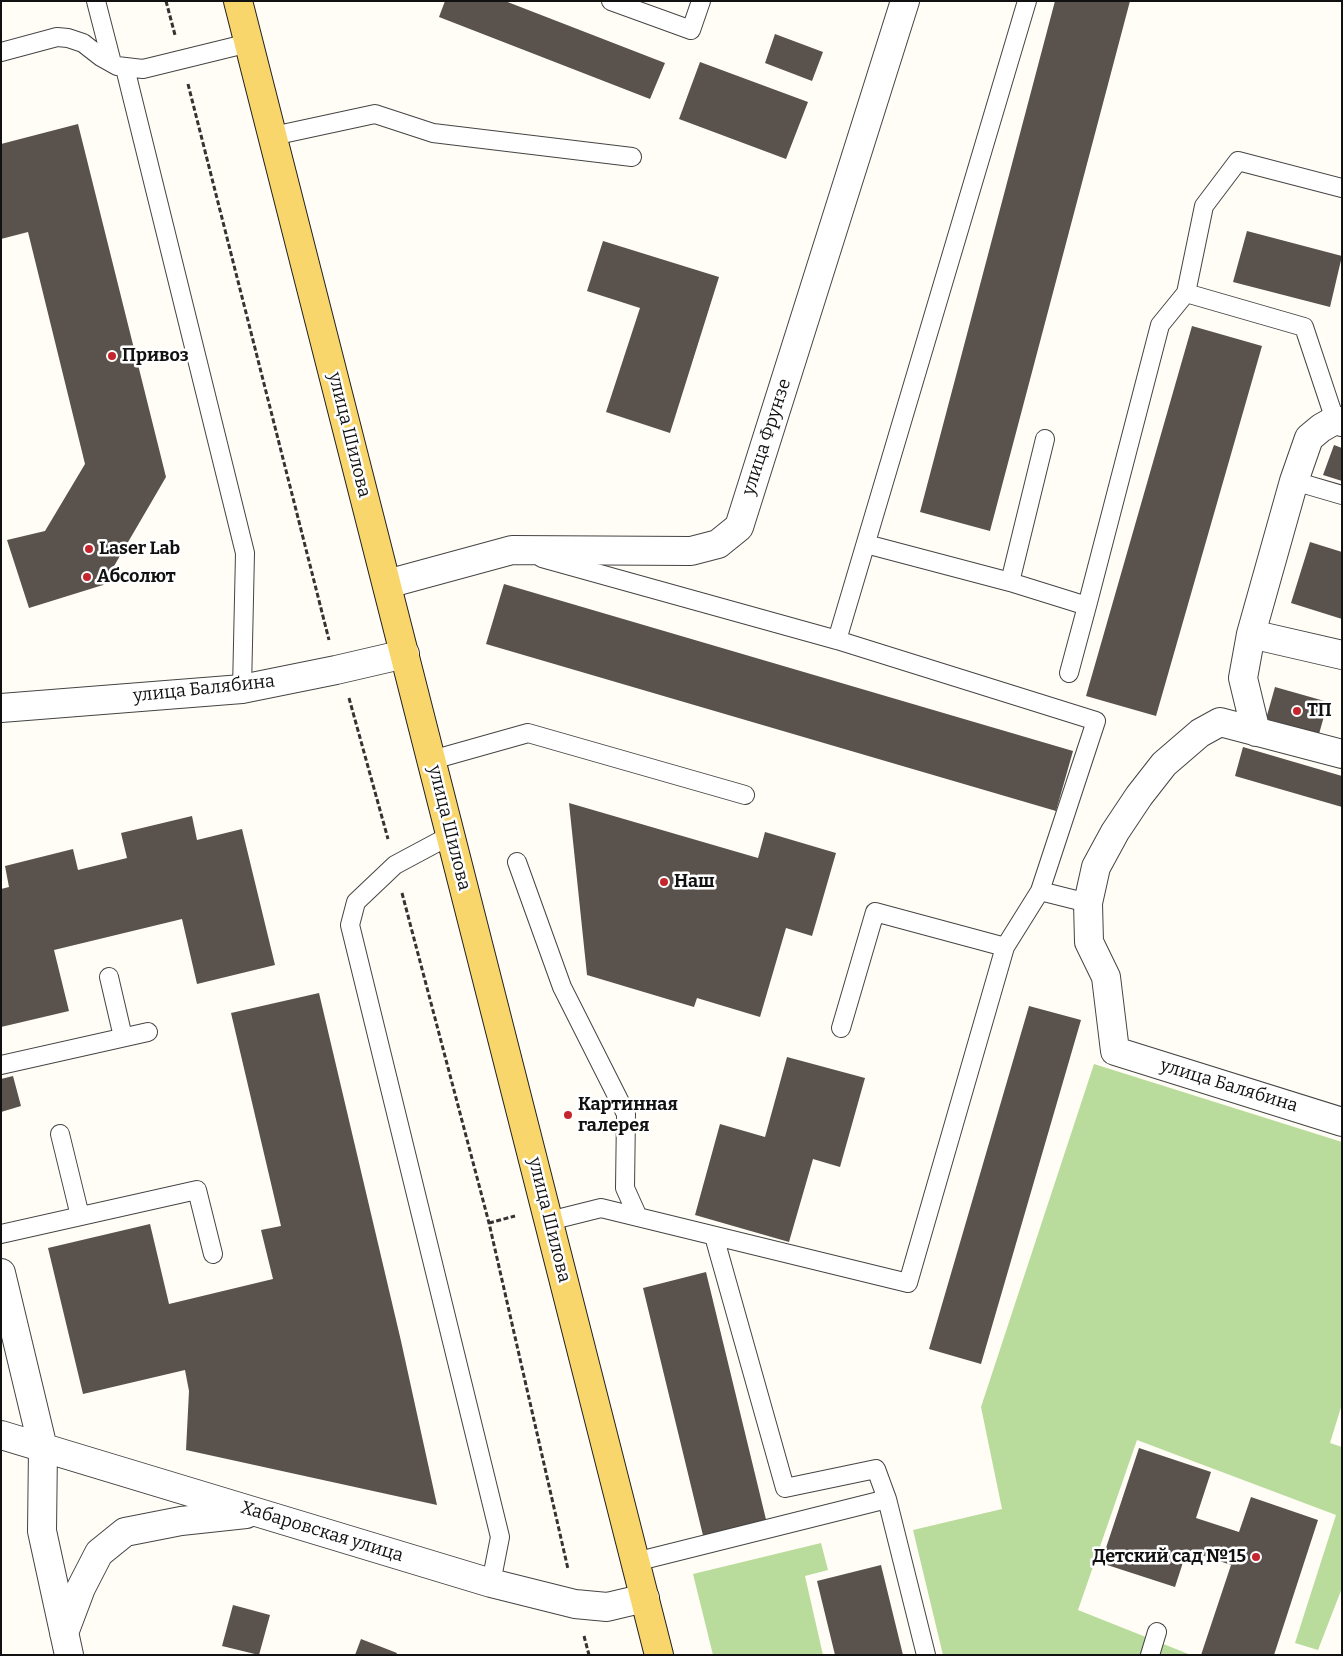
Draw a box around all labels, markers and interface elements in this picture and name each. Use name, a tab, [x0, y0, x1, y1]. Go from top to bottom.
place label: Привоз	[122, 345, 189, 367]
marker: Привоз	[106, 350, 118, 362]
street label: улица Шилова	[323, 370, 375, 500]
street label: улица Фрунзе	[738, 376, 796, 498]
place label: Laser Lab	[99, 538, 180, 560]
marker: Laser Lab	[83, 543, 95, 555]
place label: Абсолют	[97, 566, 176, 588]
marker: Абсолют	[81, 571, 93, 583]
street label: улица Балябина	[132, 671, 276, 707]
place label: ТП	[1307, 700, 1332, 722]
marker: ТП	[1291, 705, 1303, 717]
street label: улица Шилова	[423, 763, 475, 893]
place label: Наш	[674, 871, 715, 893]
marker: Наш	[658, 876, 670, 888]
street label: улица Балябина	[1158, 1055, 1300, 1117]
place label: Картинная галерея	[578, 1094, 678, 1136]
marker: Картинная галерея	[562, 1109, 574, 1121]
street label: улица Шилова	[523, 1155, 575, 1285]
street label: Хабаровская улица	[238, 1497, 406, 1567]
place label: Детский сад №15	[1092, 1546, 1246, 1568]
marker: Детский сад №15	[1250, 1551, 1262, 1563]

